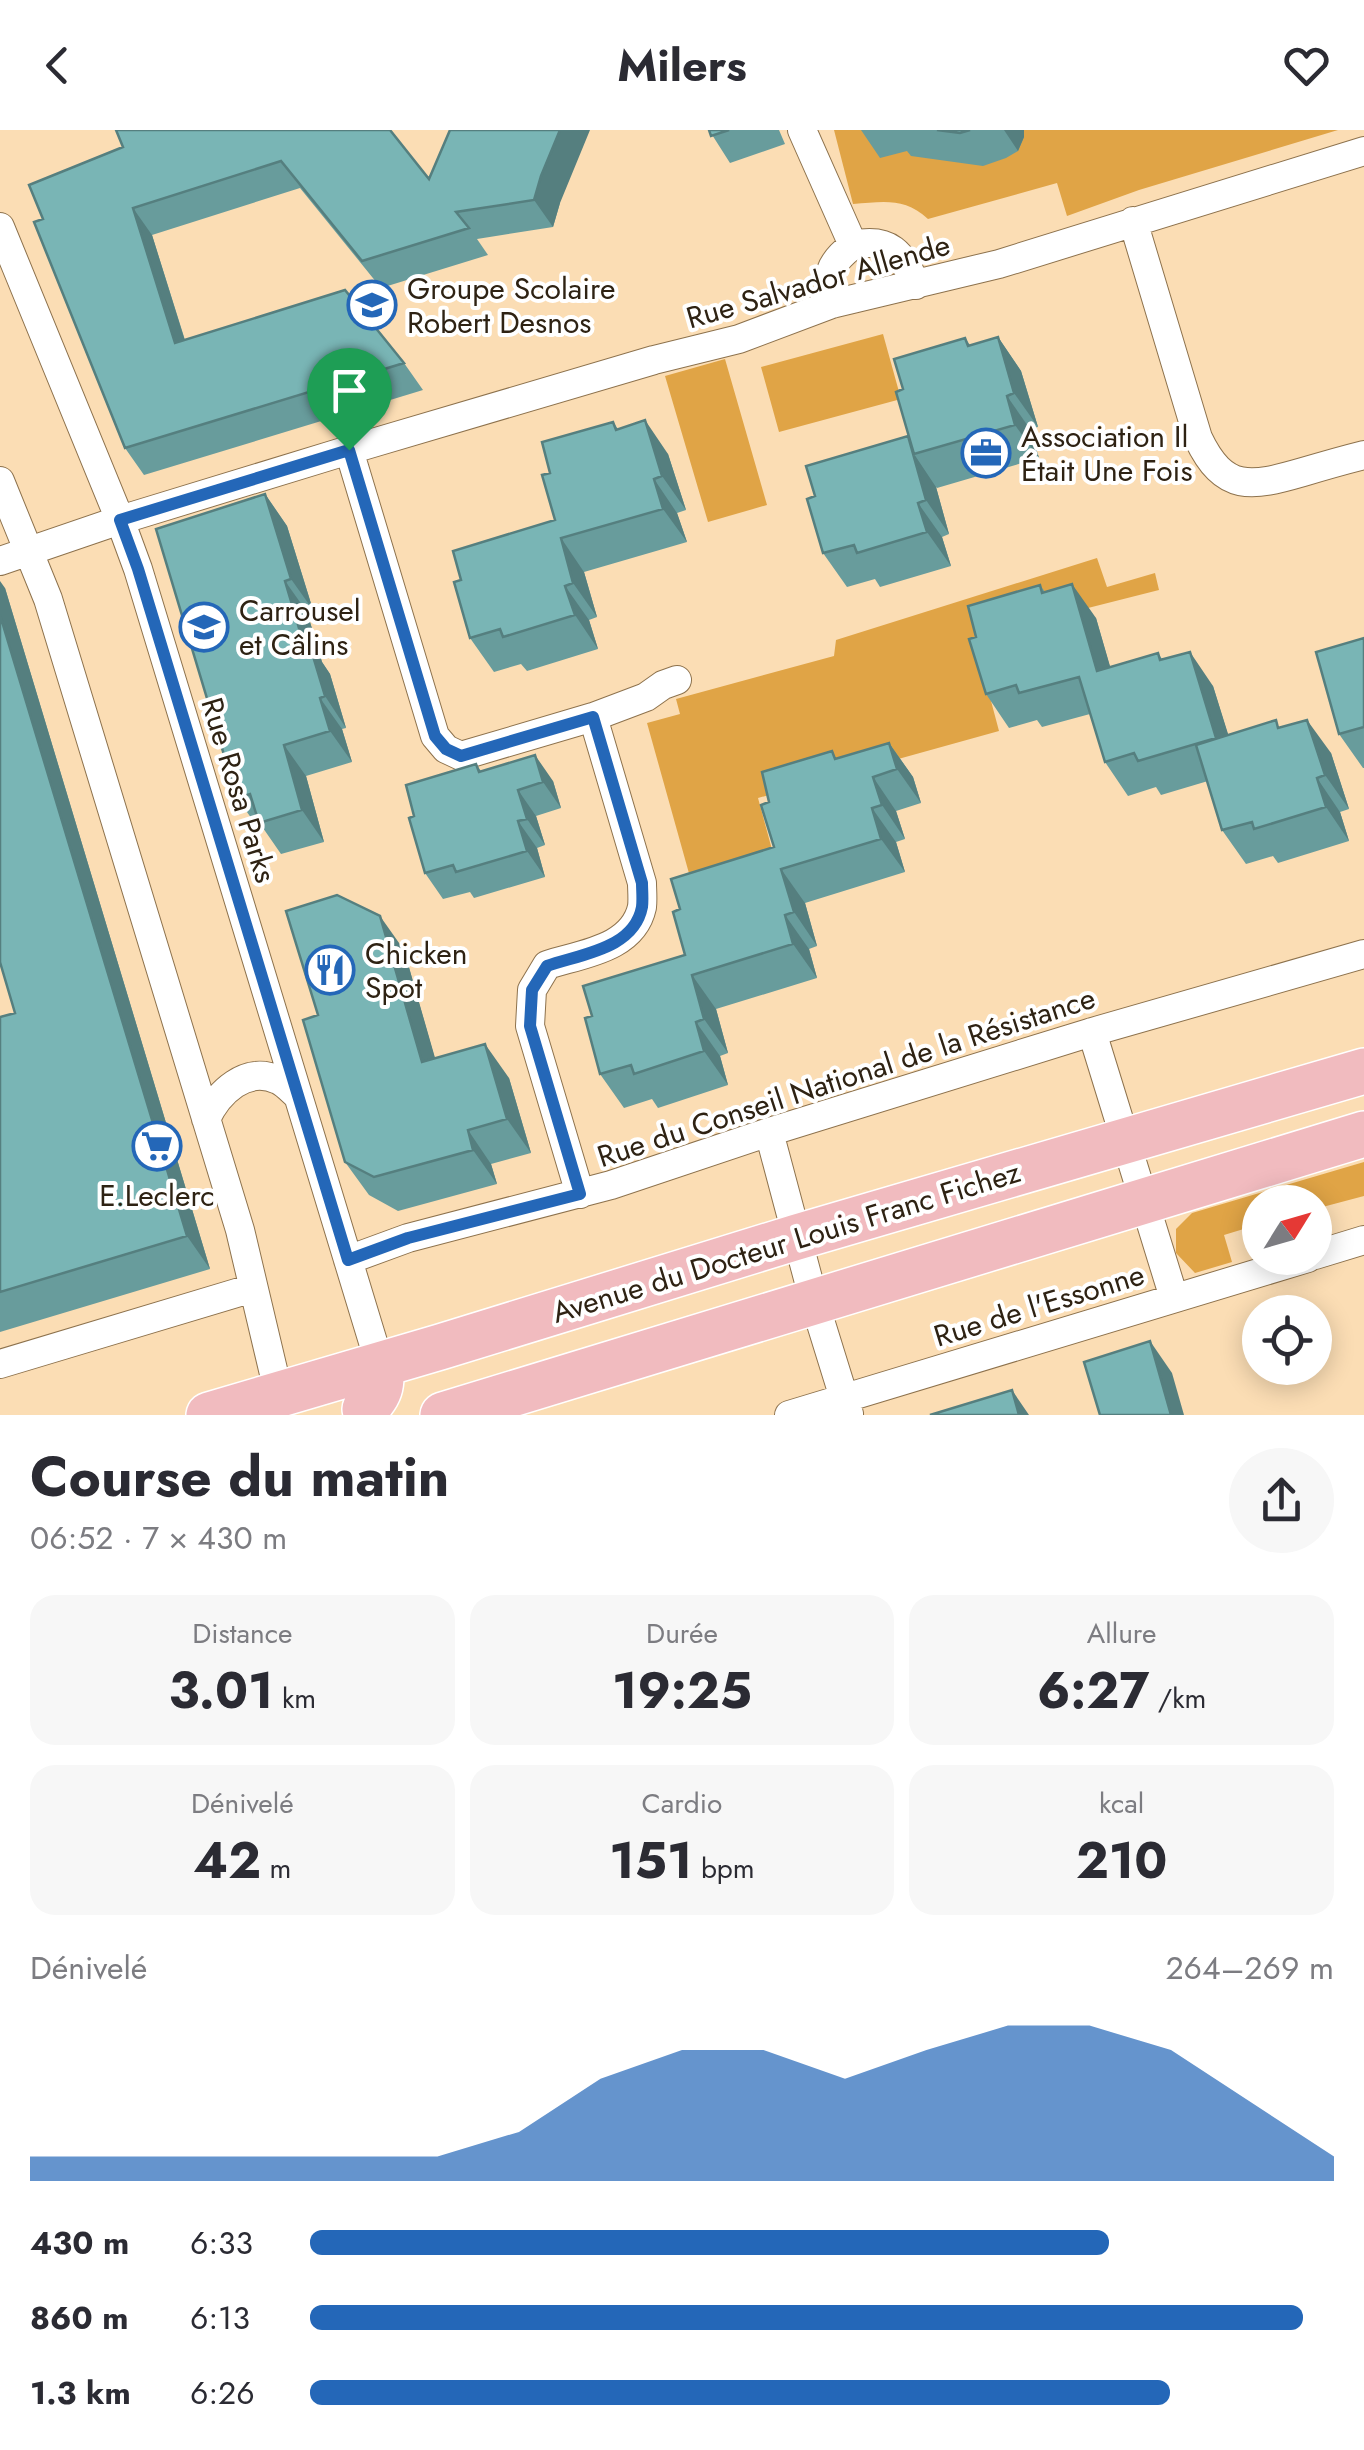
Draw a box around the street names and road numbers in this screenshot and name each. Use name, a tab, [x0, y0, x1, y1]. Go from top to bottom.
street label: Rue Salvador Allende	[681, 223, 955, 339]
street label: Rue Rosa Parks	[190, 692, 288, 888]
street label: Rue du Conseil National de la Résistance	[592, 976, 1100, 1178]
street label: Avenue du Docteur Louis Franc Fichez	[547, 1150, 1026, 1334]
street label: Rue de l'Essonne	[928, 1253, 1150, 1357]

